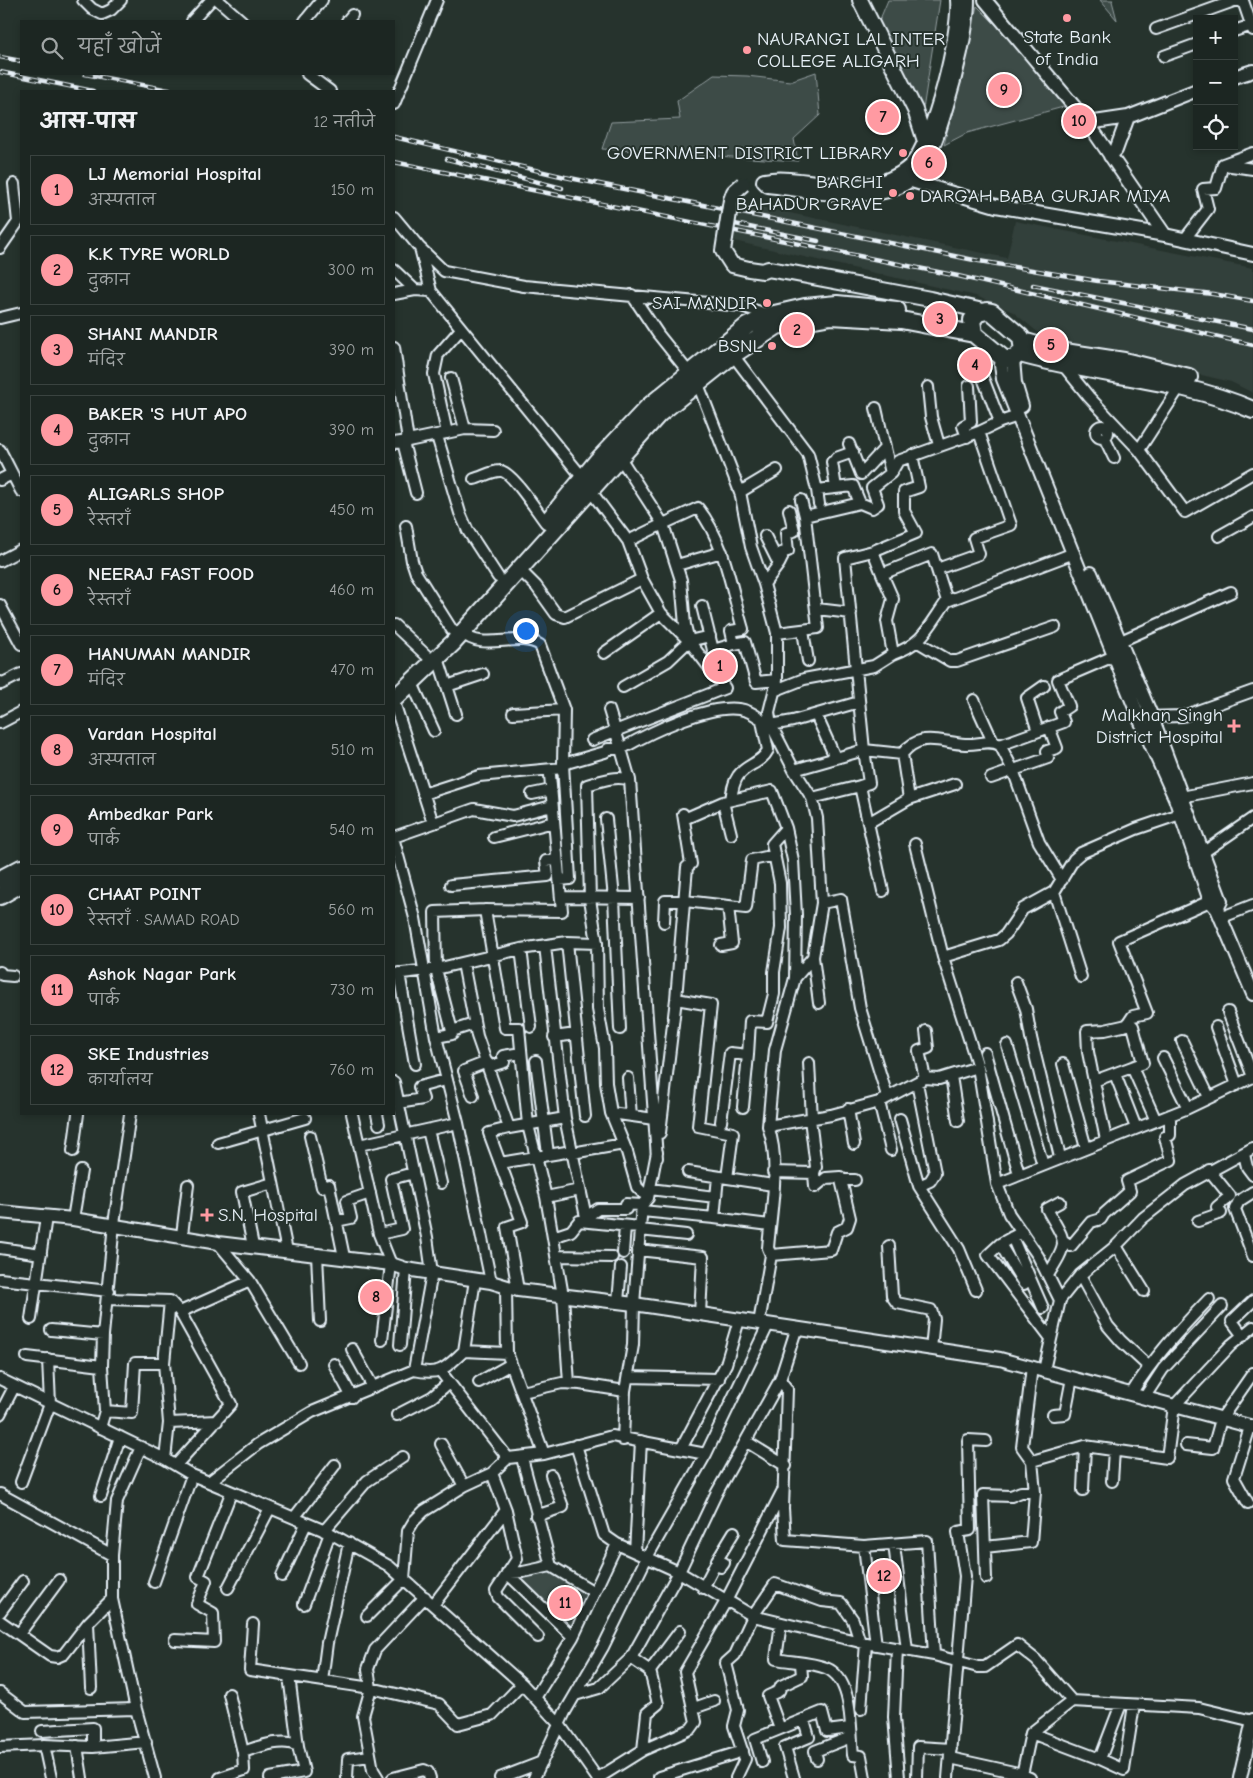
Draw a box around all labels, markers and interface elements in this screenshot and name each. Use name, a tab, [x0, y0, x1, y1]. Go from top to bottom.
marker: State Bank of India	[1061, 12, 1073, 24]
map controls	[1193, 15, 1238, 150]
button: +	[1193, 15, 1238, 60]
search box	[20, 20, 395, 75]
place label: State Bank of India	[1023, 26, 1111, 70]
place label: NAURANGI LAL INTER COLLEGE ALIGARH	[757, 28, 945, 72]
icon: search	[38, 34, 66, 62]
text: यहाँ खोजें	[78, 36, 161, 58]
marker: NAURANGI LAL INTER COLLEGE ALIGARH	[741, 44, 753, 56]
button: −	[1193, 60, 1238, 105]
pin: 9	[988, 71, 1020, 109]
pin: 7	[867, 98, 899, 136]
pin: 10	[1063, 102, 1095, 140]
button: locate	[1193, 105, 1238, 150]
text: आस-पास	[40, 109, 136, 133]
text: 12 नतीजे	[313, 113, 375, 131]
place label: GOVERNMENT DISTRICT LIBRARY	[607, 142, 894, 164]
pin: 6	[913, 144, 945, 182]
marker: GOVERNMENT DISTRICT LIBRARY	[897, 147, 909, 159]
text: LJ Memorial Hospital	[88, 163, 262, 185]
place label: BARCHI BAHADUR GRAVE	[736, 171, 883, 215]
text: 1	[54, 181, 60, 199]
text: 150 m	[331, 181, 374, 199]
place label: DARGAH BABA GURJAR MIYA	[920, 185, 1170, 207]
marker: BARCHI BAHADUR GRAVE	[887, 187, 899, 199]
marker: DARGAH BABA GURJAR MIYA	[904, 190, 916, 202]
text: अस्पताल	[88, 191, 156, 209]
text: K.K TYRE WORLD	[88, 243, 230, 265]
text: 2	[53, 261, 61, 279]
text: 300 m	[328, 261, 374, 279]
text: दुकान	[88, 271, 130, 289]
place label: SAI MANDIR	[652, 292, 757, 314]
marker: SAI MANDIR	[761, 297, 773, 309]
pin: 3	[924, 300, 956, 338]
pin: 2	[781, 311, 813, 349]
text: SHANI MANDIR	[88, 323, 218, 345]
pin: 5	[1035, 326, 1067, 364]
place label: BSNL	[718, 335, 762, 357]
marker: BSNL	[766, 340, 778, 352]
text: 3	[53, 341, 61, 359]
text: 390 m	[329, 341, 374, 359]
pin: 4	[959, 346, 991, 384]
text: मंदिर	[88, 351, 125, 369]
text: BAKER 'S HUT APO	[88, 403, 247, 425]
text: 4	[53, 421, 61, 439]
text: 390 m	[329, 421, 374, 439]
text: दुकान	[88, 431, 130, 449]
text: ALIGARLS SHOP	[88, 483, 224, 505]
text: 5	[53, 501, 61, 519]
text: 450 m	[329, 501, 374, 519]
text: रेस्तराँ	[88, 511, 131, 529]
text: NEERAJ FAST FOOD	[88, 563, 254, 585]
text: 6	[53, 581, 61, 599]
text: 460 m	[329, 581, 374, 599]
text: रेस्तराँ	[88, 591, 131, 609]
your location	[513, 618, 539, 644]
text: HANUMAN MANDIR	[88, 643, 250, 665]
pin: 1	[704, 647, 736, 685]
text: 7	[53, 661, 61, 679]
text: 470 m	[330, 661, 374, 679]
text: मंदिर	[88, 671, 125, 689]
place label: Malkhan Singh District Hospital	[1096, 704, 1223, 748]
marker: Malkhan Singh District Hospital	[1227, 719, 1241, 733]
text: Vardan Hospital	[88, 723, 217, 745]
text: 8	[53, 741, 61, 759]
text: 510 m	[331, 741, 374, 759]
text: अस्पताल	[88, 751, 156, 769]
text: Ambedkar Park	[88, 803, 213, 825]
text: 9	[53, 821, 61, 839]
text: 540 m	[329, 821, 374, 839]
text: पार्क	[88, 831, 119, 849]
text: CHAAT POINT	[88, 883, 201, 905]
text: 10	[49, 901, 65, 919]
text: 560 m	[328, 901, 374, 919]
text: रेस्तराँ · SAMAD ROAD	[88, 911, 239, 929]
text: Ashok Nagar Park	[88, 963, 236, 985]
text: 11	[51, 981, 63, 999]
text: 730 m	[330, 981, 374, 999]
text: पार्क	[88, 991, 119, 1009]
text: SKE Industries	[88, 1043, 209, 1065]
text: 12	[50, 1061, 64, 1079]
text: 760 m	[330, 1061, 374, 1079]
text: कार्यालय	[88, 1071, 153, 1089]
place label: S.N. Hospital	[218, 1204, 318, 1226]
marker: S.N. Hospital	[200, 1208, 214, 1222]
pin: 8	[360, 1278, 392, 1316]
pin: 12	[868, 1557, 900, 1595]
pin: 11	[549, 1584, 581, 1622]

